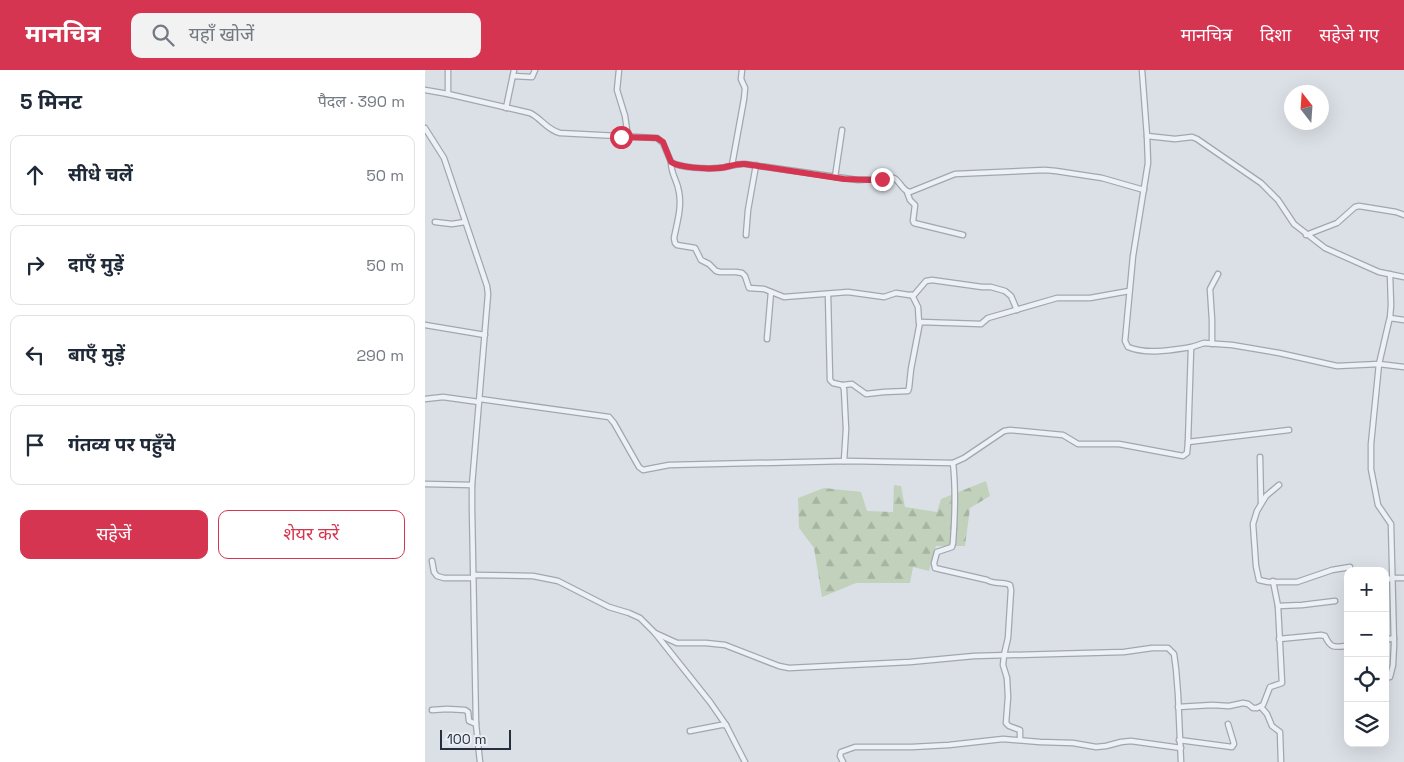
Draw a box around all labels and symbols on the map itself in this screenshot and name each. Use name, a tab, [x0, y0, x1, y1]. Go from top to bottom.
north arrow	[1284, 85, 1329, 130]
route start	[610, 126, 633, 149]
route end	[871, 168, 894, 191]
scale bar	[440, 727, 511, 750]

